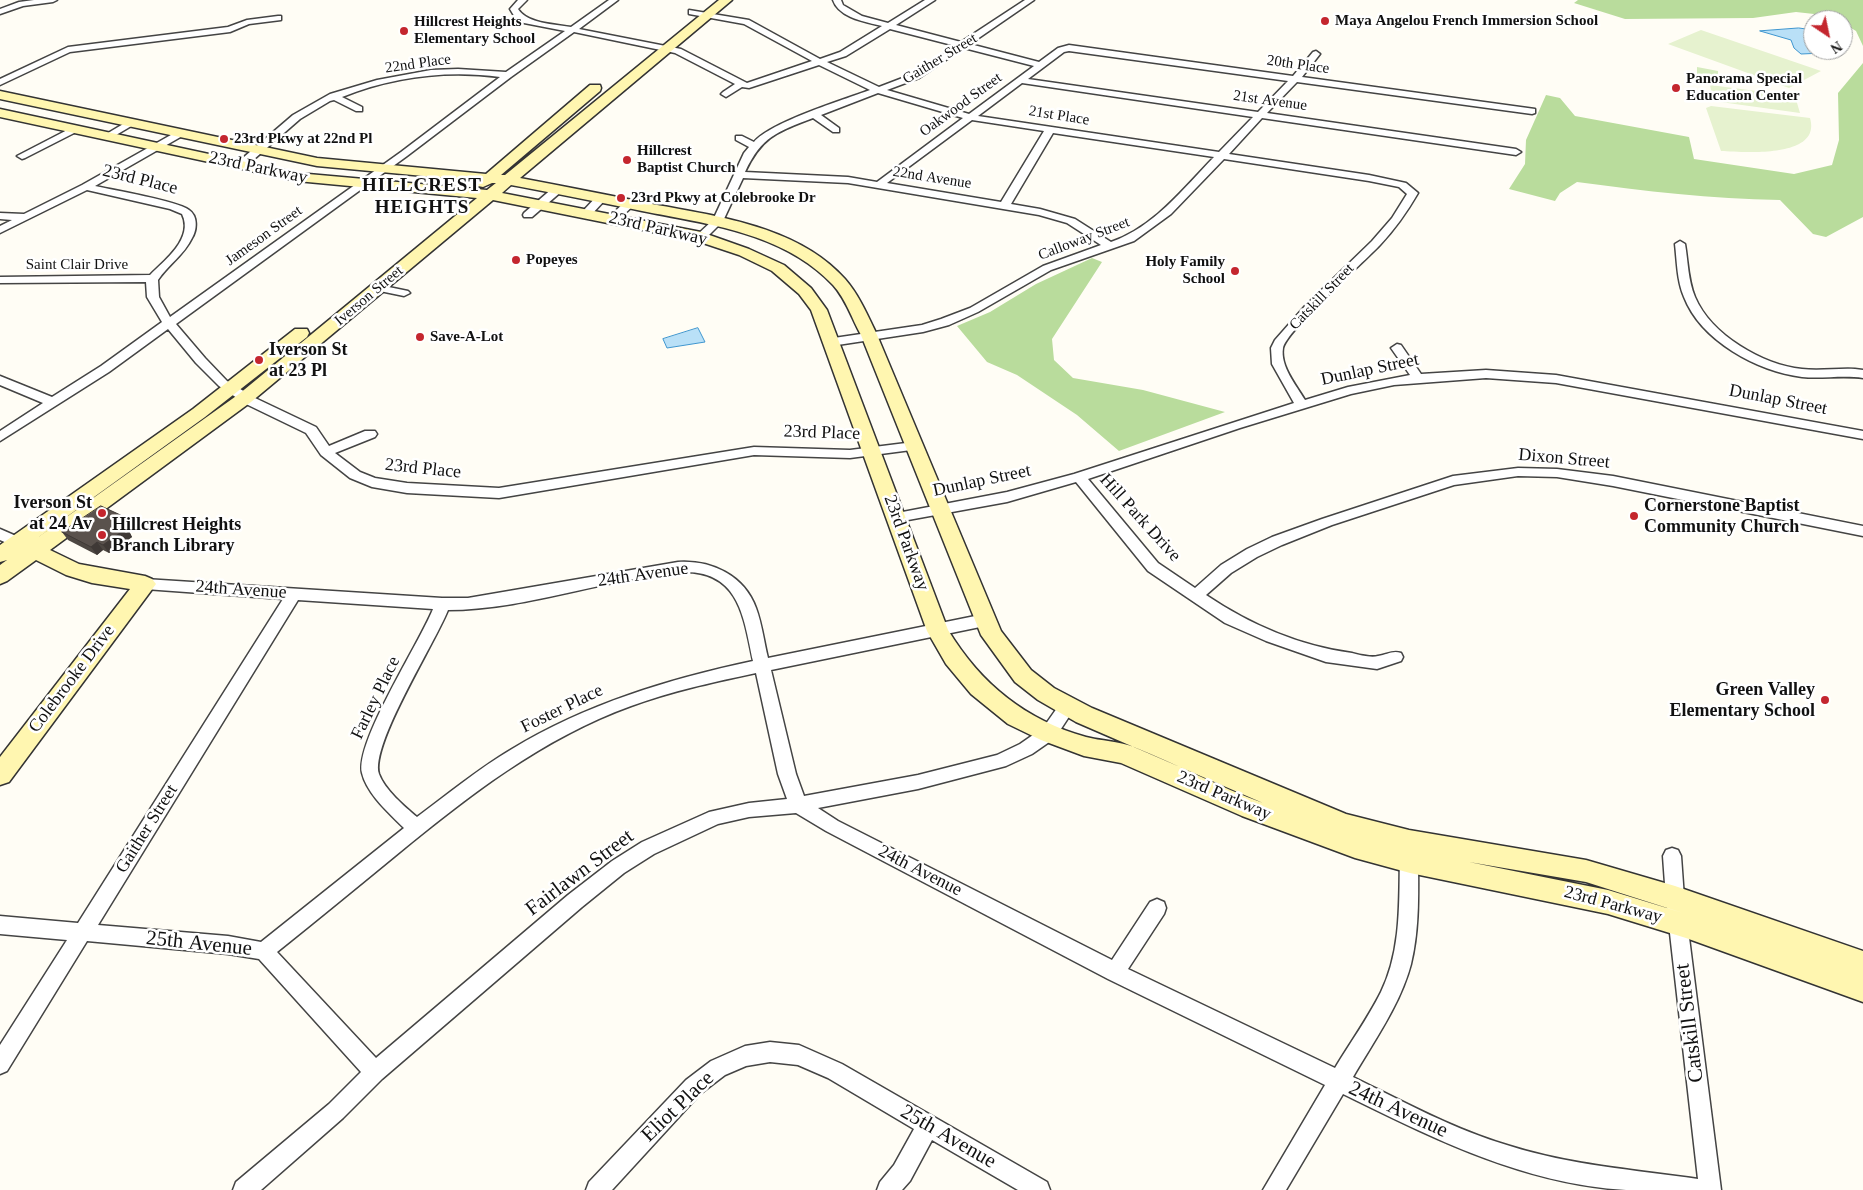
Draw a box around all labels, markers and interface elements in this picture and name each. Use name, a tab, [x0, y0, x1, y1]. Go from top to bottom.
north arrow	[1803, 10, 1853, 60]
place label: Maya Angelou French Immersion School	[1335, 12, 1598, 30]
place label: Hillcrest Heights Elementary School	[414, 13, 535, 48]
marker: Maya Angelou French Immersion School	[1319, 15, 1331, 27]
marker: Hillcrest Heights Elementary School	[398, 25, 410, 37]
street label: Gaither Street	[899, 30, 981, 88]
text: N	[1828, 38, 1844, 56]
street label: 22nd Place	[384, 50, 452, 78]
street label: 20th Place	[1266, 52, 1330, 78]
street label: Oakwood Street	[916, 69, 1006, 141]
place label: Panorama Special Education Center	[1686, 70, 1802, 105]
marker: Panorama Special Education Center	[1670, 82, 1682, 94]
street label: 21st Avenue	[1232, 87, 1308, 115]
street label: 21st Place	[1027, 102, 1091, 130]
place label: 23rd Pkwy at 22nd Pl	[234, 130, 372, 148]
marker: 23rd Pkwy at 22nd Pl	[218, 133, 230, 145]
place label: Hillcrest Baptist Church	[637, 142, 735, 177]
street label: 23rd Parkway	[207, 147, 309, 189]
marker: Hillcrest Baptist Church	[621, 154, 633, 166]
street label: 23rd Place	[100, 160, 180, 200]
street label: 22nd Avenue	[891, 163, 973, 193]
district label: HILLCREST HEIGHTS	[361, 175, 483, 219]
place label: 23rd Pkwy at Colebrooke Dr	[631, 189, 816, 207]
marker: 23rd Pkwy at Colebrooke Dr	[615, 192, 627, 204]
street label: Jameson Street	[222, 202, 306, 270]
street label: 23rd Parkway	[607, 207, 709, 251]
street label: Calloway Street	[1036, 213, 1132, 265]
place label: Popeyes	[526, 251, 578, 269]
place label: Holy Family School	[1145, 253, 1225, 288]
marker: Popeyes	[510, 254, 522, 266]
street label: Saint Clair Drive	[26, 256, 128, 274]
street label: Catskill Street	[1286, 260, 1358, 334]
street label: Iverson Street	[331, 262, 407, 330]
marker: Holy Family School	[1229, 265, 1241, 277]
place label: Save-A-Lot	[430, 328, 503, 346]
marker: Save-A-Lot	[414, 331, 426, 343]
place label: Iverson St at 23 Pl	[269, 339, 348, 382]
street label: Dunlap Street	[1319, 349, 1421, 391]
marker: Iverson St at 23 Pl	[253, 354, 265, 366]
street label: Dunlap Street	[1727, 380, 1829, 420]
street label: 23rd Place	[783, 421, 861, 445]
street label: Dixon Street	[1517, 444, 1611, 474]
street label: 23rd Place	[384, 454, 462, 484]
street label: Dunlap Street	[931, 460, 1033, 502]
street label: Hill Park Drive	[1095, 470, 1185, 566]
place label: Iverson St at 24 Av	[13, 492, 92, 534]
street label: 23rd Parkway	[879, 492, 933, 594]
place label: Cornerstone Baptist Community Church	[1644, 495, 1799, 538]
marker: Iverson St at 24 Av	[96, 507, 108, 519]
marker: Cornerstone Baptist Community Church	[1628, 510, 1640, 522]
place label: Hillcrest Heights Branch Library	[112, 514, 241, 556]
marker: Hillcrest Heights Branch Library	[96, 529, 108, 541]
street label: 24th Avenue	[596, 558, 690, 592]
street label: 24th Avenue	[195, 576, 287, 604]
street label: Colebrooke Drive	[24, 621, 120, 737]
street label: Farley Place	[347, 653, 405, 743]
place label: Green Valley Elementary School	[1670, 679, 1815, 722]
street label: Foster Place	[518, 680, 606, 738]
marker: Green Valley Elementary School	[1819, 694, 1831, 706]
street label: 23rd Parkway	[1174, 766, 1274, 826]
street label: Gaither Street	[111, 781, 183, 877]
street label: Fairlawn Street	[521, 824, 639, 922]
street label: 24th Avenue	[874, 841, 966, 901]
street label: 23rd Parkway	[1562, 882, 1664, 928]
street label: 25th Avenue	[145, 926, 253, 962]
street label: Catskill Street	[1670, 962, 1710, 1084]
street label: Eliot Place	[636, 1066, 720, 1148]
street label: 24th Avenue	[1344, 1076, 1452, 1144]
street label: 25th Avenue	[896, 1100, 1000, 1174]

